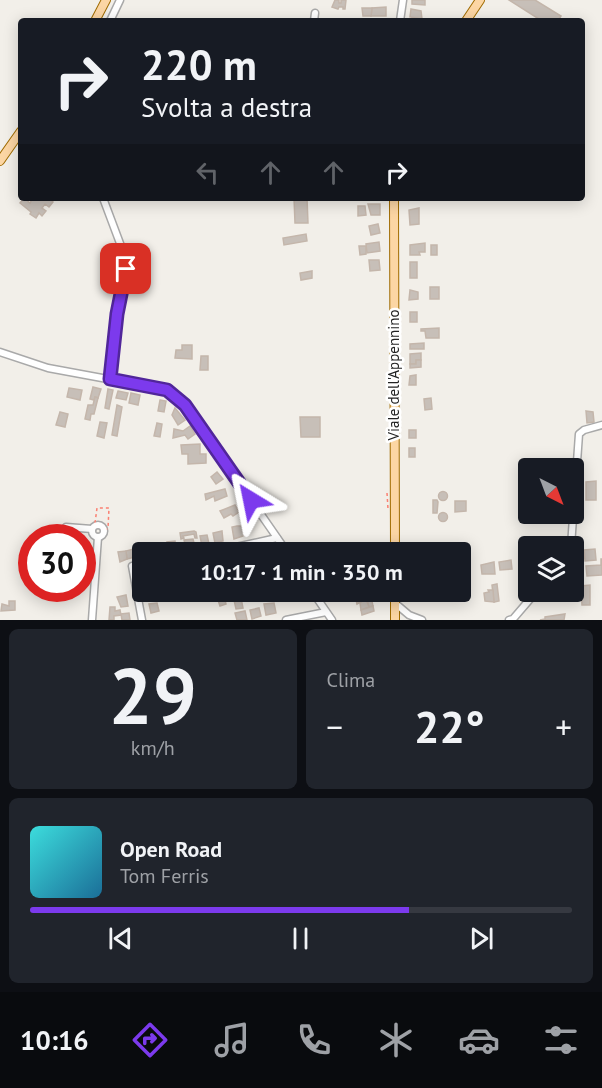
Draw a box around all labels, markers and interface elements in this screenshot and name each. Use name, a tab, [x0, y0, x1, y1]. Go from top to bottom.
text: 220 m	[141, 37, 257, 92]
icon: right	[42, 42, 120, 120]
text: Svolta a destra	[141, 90, 312, 124]
icon: left	[191, 156, 224, 189]
icon: ahead	[254, 156, 287, 189]
icon: ahead	[317, 156, 350, 189]
icon: right	[380, 156, 413, 189]
pin	[100, 243, 151, 294]
icon: arrive	[109, 252, 142, 285]
street label: Viale dell'Appennino	[384, 309, 403, 442]
north arrow	[518, 458, 584, 524]
map controls	[518, 458, 584, 602]
position arrow	[219, 468, 283, 532]
speed limit sign: 30	[18, 524, 96, 602]
button: layers	[518, 536, 584, 602]
text: 10:17 · 1 min · 350 m	[200, 558, 403, 586]
text: 29	[109, 645, 197, 746]
text: Clima	[327, 667, 375, 693]
text: 22°	[414, 697, 485, 755]
text: −	[327, 705, 343, 748]
text: +	[555, 705, 572, 748]
text: km/h	[131, 735, 175, 761]
text: Open Road	[120, 835, 222, 863]
text: Tom Ferris	[120, 863, 209, 889]
icon: previous	[104, 922, 137, 955]
icon: pause	[284, 922, 317, 955]
icon: next	[465, 922, 498, 955]
icon: directions	[129, 1019, 171, 1061]
icon: music	[211, 1019, 253, 1061]
icon: phone	[293, 1019, 335, 1061]
icon: climate	[375, 1019, 417, 1061]
icon: car	[458, 1019, 500, 1061]
icon: filters	[540, 1019, 582, 1061]
text: 10:16	[20, 1023, 89, 1057]

